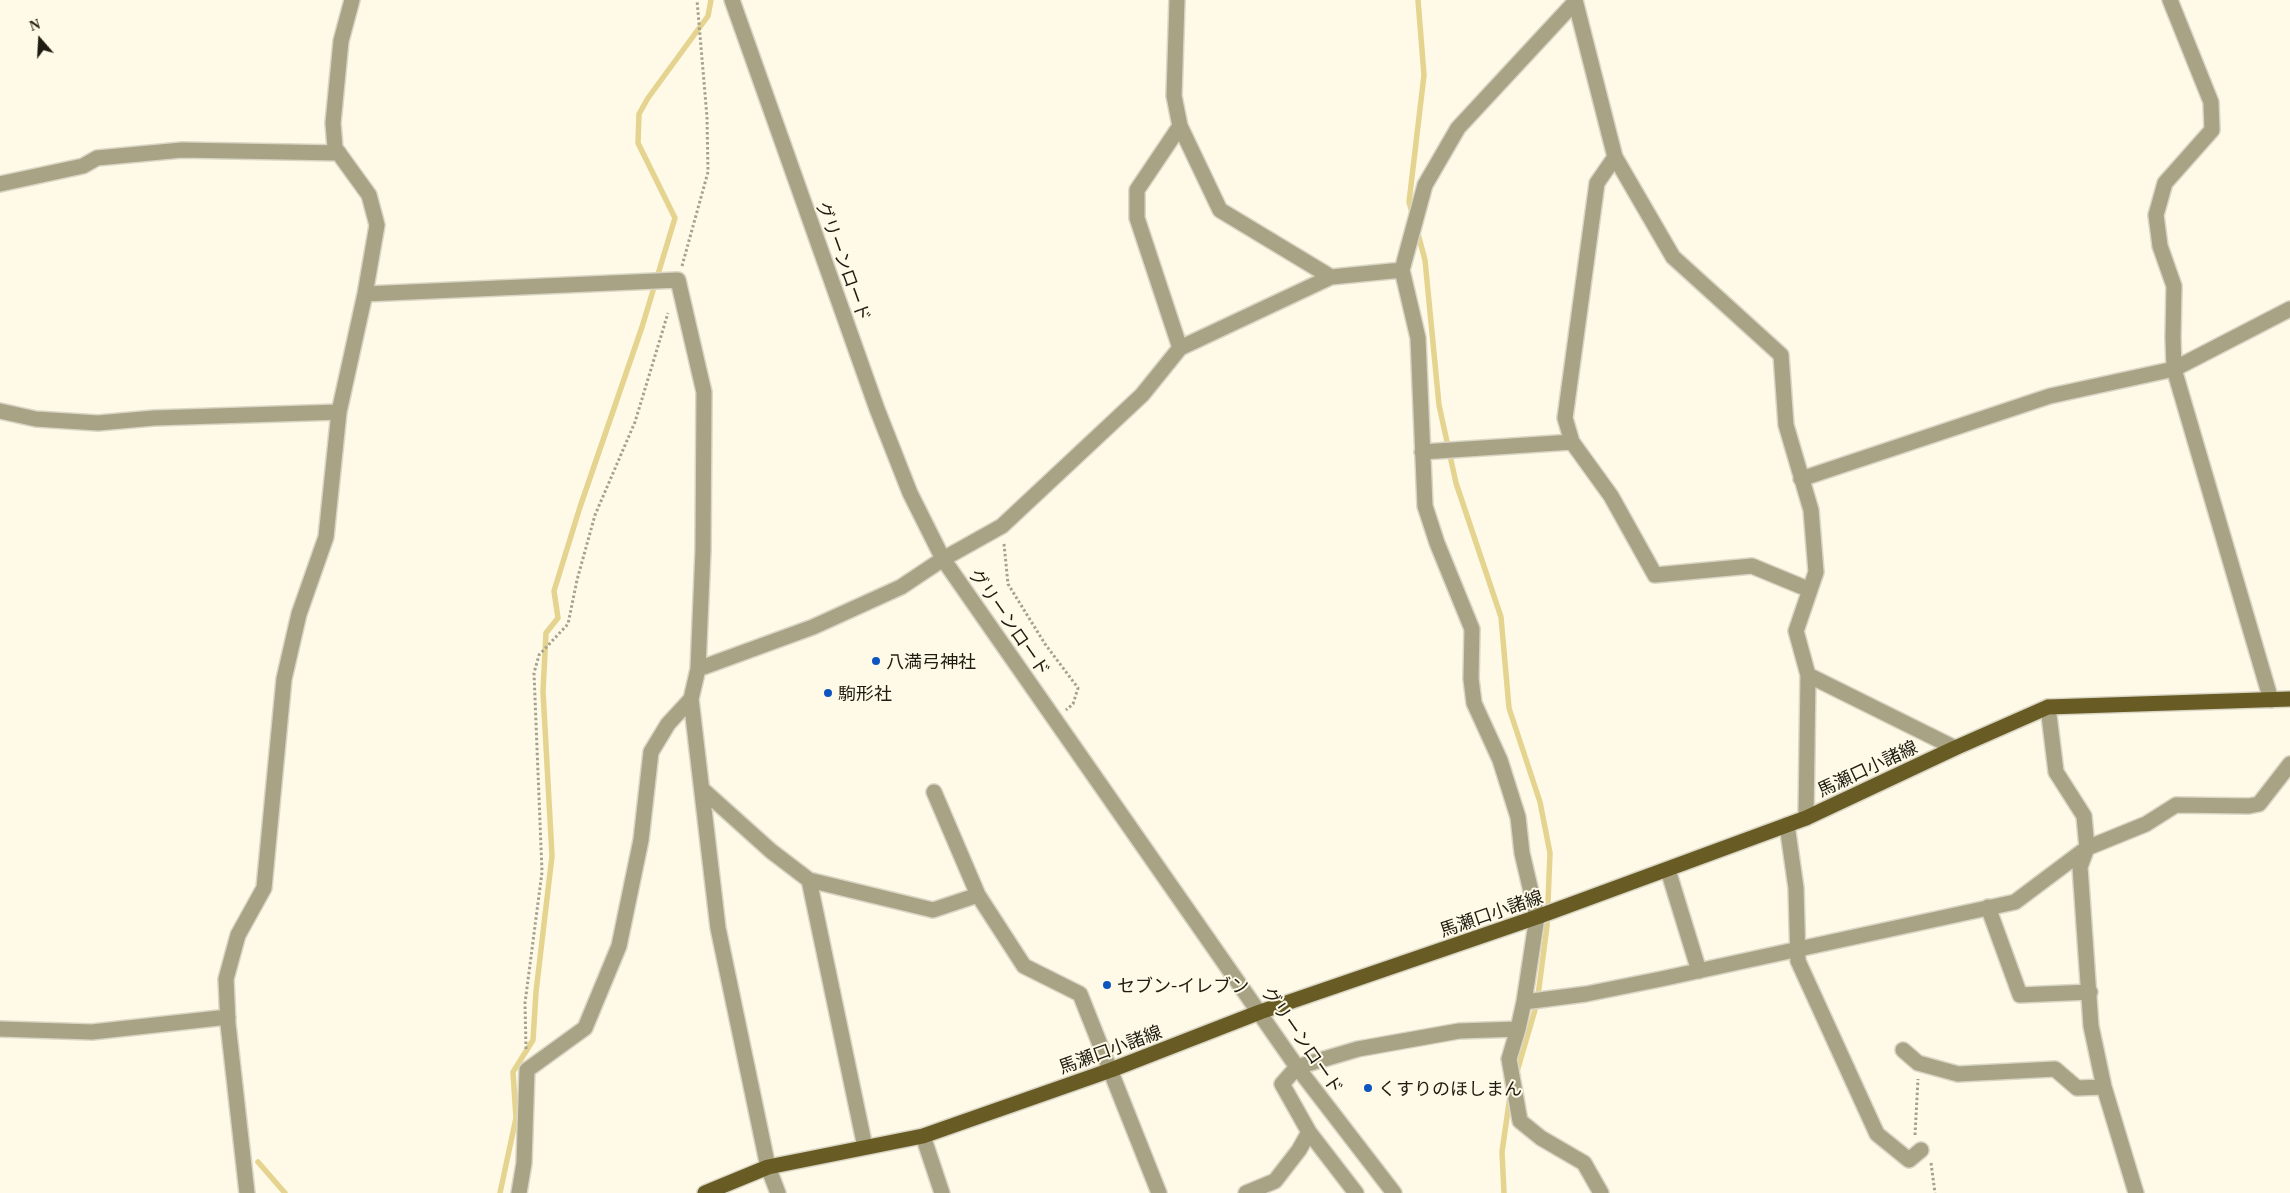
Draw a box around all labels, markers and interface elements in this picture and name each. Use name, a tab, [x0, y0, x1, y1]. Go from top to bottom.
north arrow	[15, 15, 65, 65]
text: N	[28, 17, 42, 34]
street label: グリーンロード	[812, 198, 876, 324]
street label: グリーンロード	[965, 564, 1055, 680]
place label: 八満弓神社	[886, 650, 976, 672]
marker: 八満弓神社	[870, 655, 882, 667]
place label: 駒形社	[838, 682, 892, 704]
marker: 駒形社	[822, 687, 834, 699]
street label: 馬瀬口小諸線	[1813, 735, 1921, 801]
street label: 馬瀬口小諸線	[1436, 885, 1546, 941]
place label: セブン-イレブン	[1117, 974, 1249, 996]
marker: セブン-イレブン	[1101, 979, 1113, 991]
street label: グリーンロード	[1258, 982, 1348, 1098]
street label: 馬瀬口小諸線	[1056, 1020, 1164, 1078]
place label: くすりのほしまん	[1378, 1077, 1522, 1099]
marker: くすりのほしまん	[1362, 1082, 1374, 1094]

